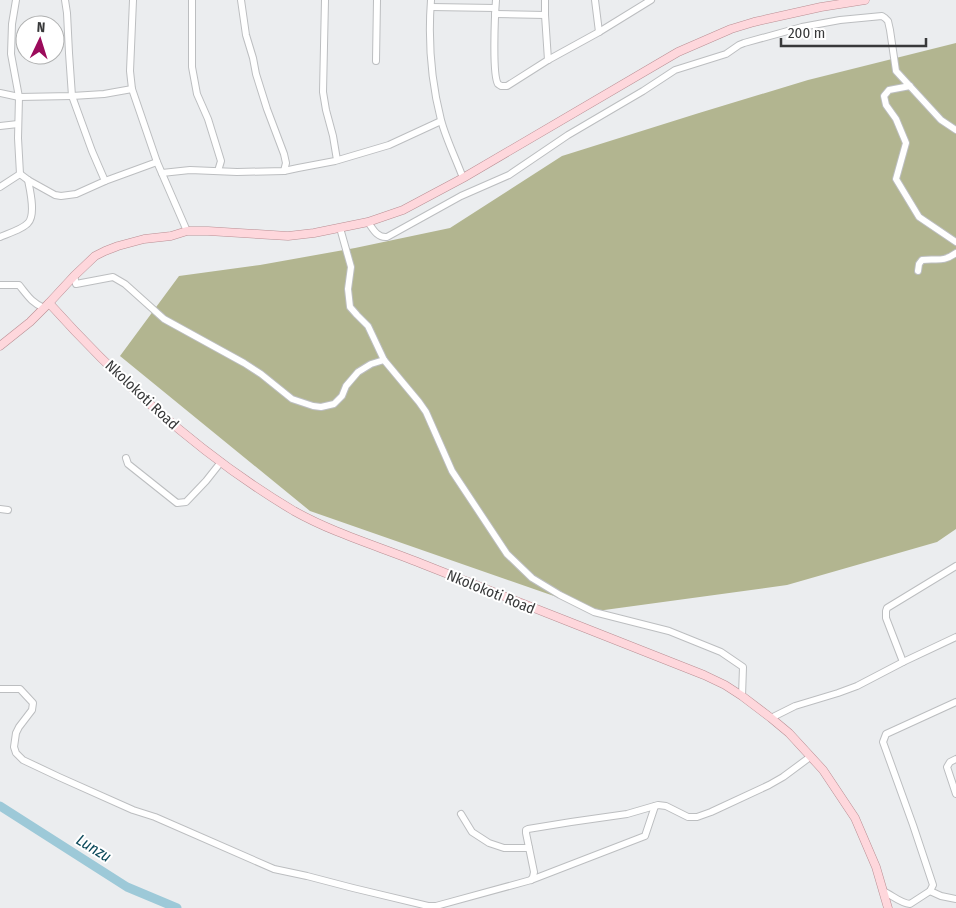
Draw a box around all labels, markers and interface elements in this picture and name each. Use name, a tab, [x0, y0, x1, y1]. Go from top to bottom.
north arrow	[15, 15, 65, 65]
scale bar	[781, 15, 926, 47]
text: N	[36, 19, 46, 36]
text: 200 m	[788, 24, 825, 42]
street label: Nkolokoti Road	[102, 356, 182, 434]
street label: Nkolokoti Road	[444, 566, 538, 618]
water label: Lunzu	[73, 830, 115, 866]

